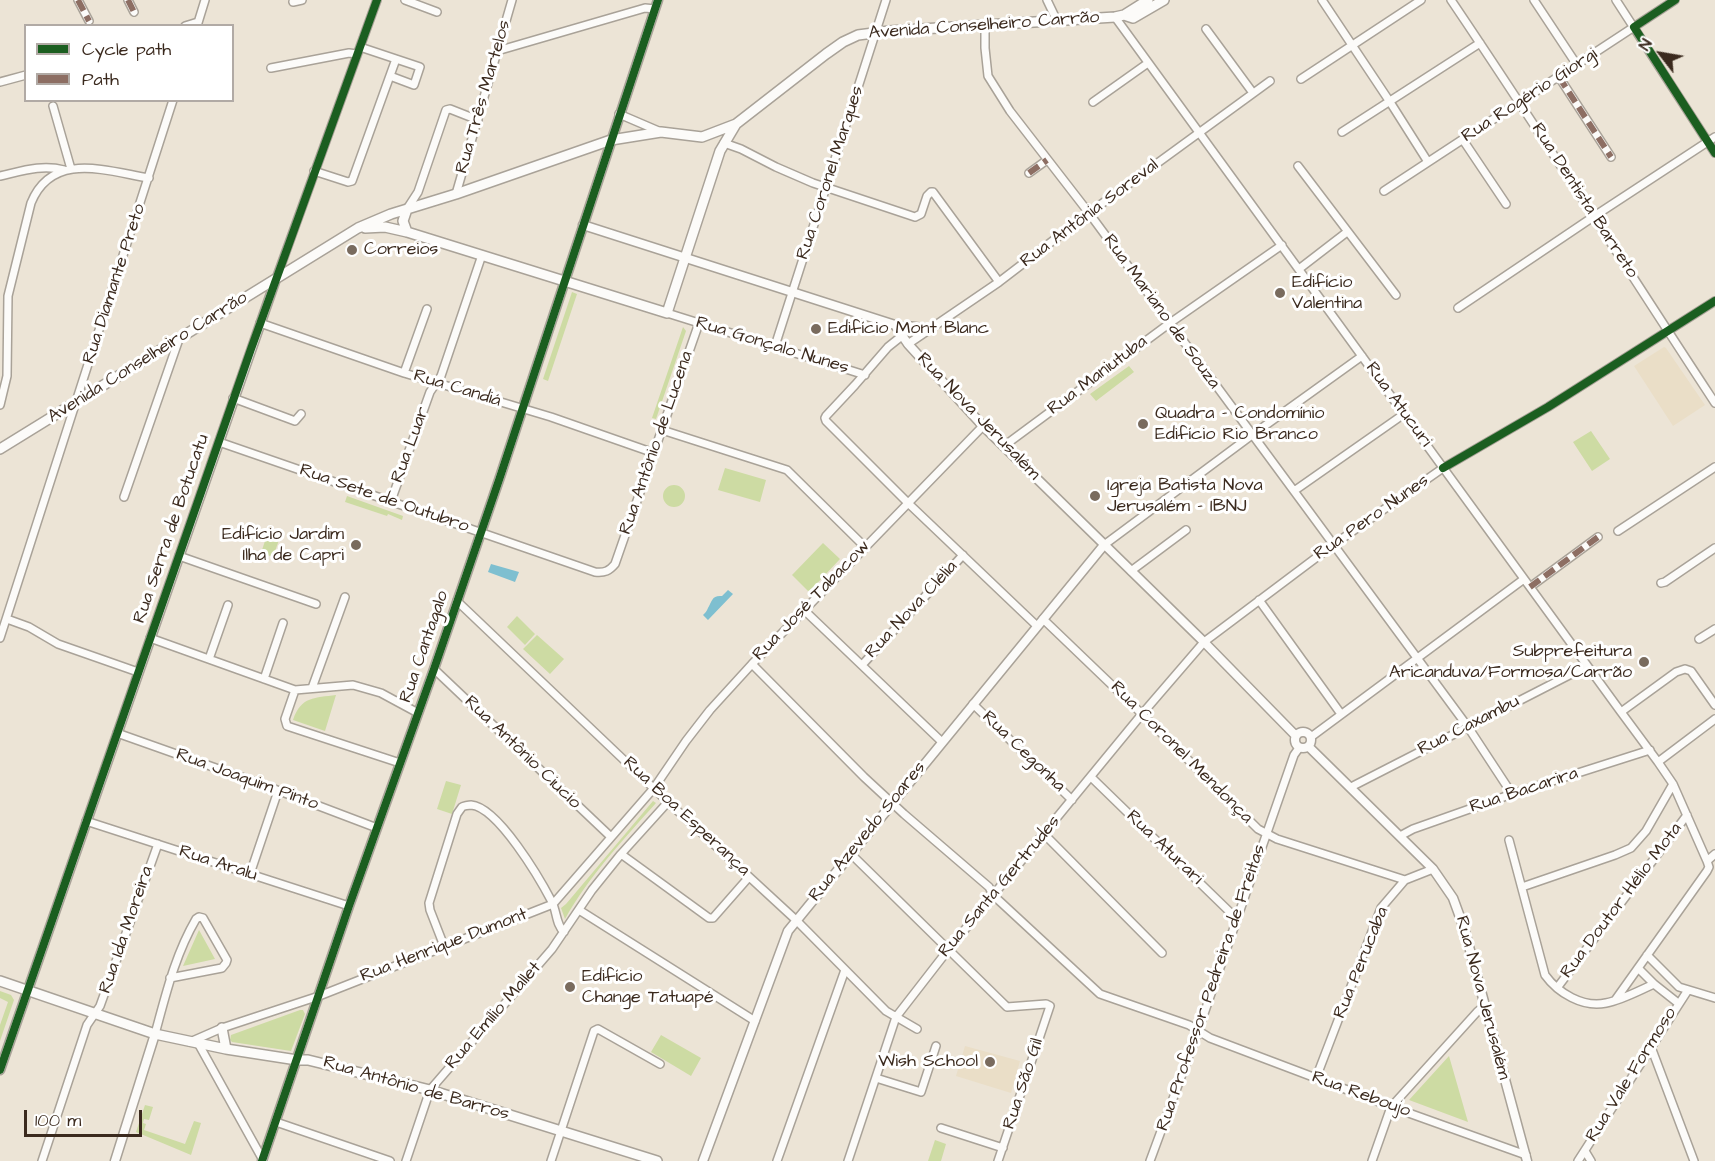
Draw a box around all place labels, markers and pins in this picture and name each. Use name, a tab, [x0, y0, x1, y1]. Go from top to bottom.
place label: Correios	[364, 239, 438, 261]
marker: Correios	[345, 243, 359, 257]
place label: Edifício Valentina	[1292, 272, 1362, 314]
marker: Edifício Valentina	[1273, 286, 1287, 300]
place label: Edifício Mont Blanc	[828, 318, 989, 340]
marker: Edifício Mont Blanc	[809, 322, 823, 336]
place label: Quadra - Condomínio Edifício Rio Branco	[1155, 403, 1324, 446]
marker: Quadra - Condomínio Edifício Rio Branco	[1136, 417, 1150, 431]
place label: Igreja Batista Nova Jerusalém - IBNJ	[1107, 475, 1263, 518]
marker: Igreja Batista Nova Jerusalém - IBNJ	[1088, 489, 1102, 503]
place label: Edifício Jardim Ilha de Capri	[222, 524, 344, 566]
marker: Edifício Jardim Ilha de Capri	[349, 538, 363, 552]
place label: Subprefeitura Aricanduva/Formosa/Carrão	[1389, 641, 1632, 684]
marker: Subprefeitura Aricanduva/Formosa/Carrão	[1637, 655, 1651, 669]
place label: Edifício Change Tatuapé	[582, 966, 714, 1008]
marker: Edifício Change Tatuapé	[563, 980, 577, 994]
place label: Wish School	[878, 1051, 978, 1073]
marker: Wish School	[983, 1055, 997, 1069]

